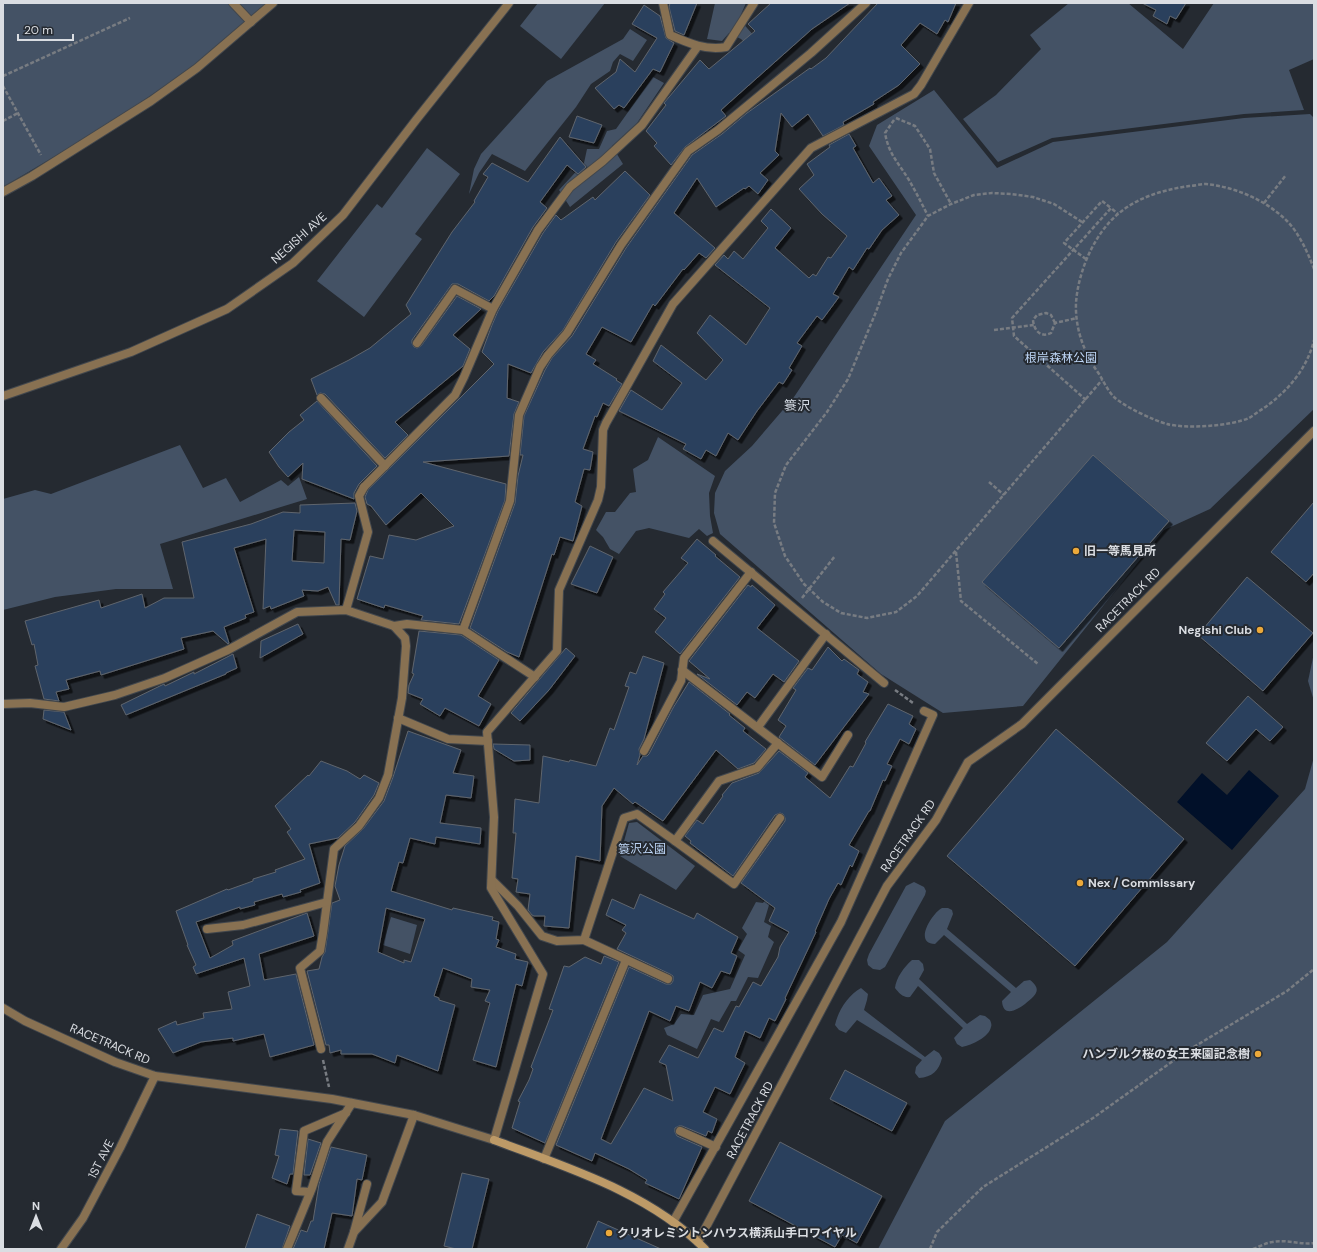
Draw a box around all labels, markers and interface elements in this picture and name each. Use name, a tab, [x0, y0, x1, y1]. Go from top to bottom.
scale bar	[18, 16, 73, 42]
text: 20 m	[24, 22, 53, 38]
street label: NEGISHI AVE	[268, 209, 330, 267]
park label: 根岸森林公園	[1025, 350, 1097, 366]
district label: 簑沢	[784, 397, 810, 414]
place label: 旧一等馬見所	[1084, 543, 1156, 559]
marker: 旧一等馬見所	[1071, 546, 1081, 556]
street label: RACETRACK RD	[1092, 564, 1164, 636]
place label: Negishi Club	[1179, 622, 1252, 638]
marker: Negishi Club	[1255, 625, 1265, 635]
street label: RACETRACK RD	[877, 796, 939, 876]
park label: 簑沢公園	[618, 841, 666, 857]
place label: Nex / Commissary	[1088, 875, 1196, 891]
marker: Nex / Commissary	[1075, 878, 1085, 888]
street label: RACETRACK RD	[68, 1020, 152, 1068]
place label: ハンブルク桜の女王来園記念樹	[1082, 1046, 1250, 1062]
marker: ハンブルク桜の女王来園記念樹	[1253, 1049, 1263, 1059]
street label: RACETRACK RD	[723, 1078, 777, 1162]
street label: 1ST AVE	[84, 1136, 118, 1181]
north arrow	[16, 1196, 56, 1236]
text: N	[32, 1199, 40, 1213]
place label: クリオレミントンハウス横浜山手ロワイヤル	[617, 1225, 857, 1241]
marker: クリオレミントンハウス横浜山手ロワイヤル	[604, 1228, 614, 1238]

